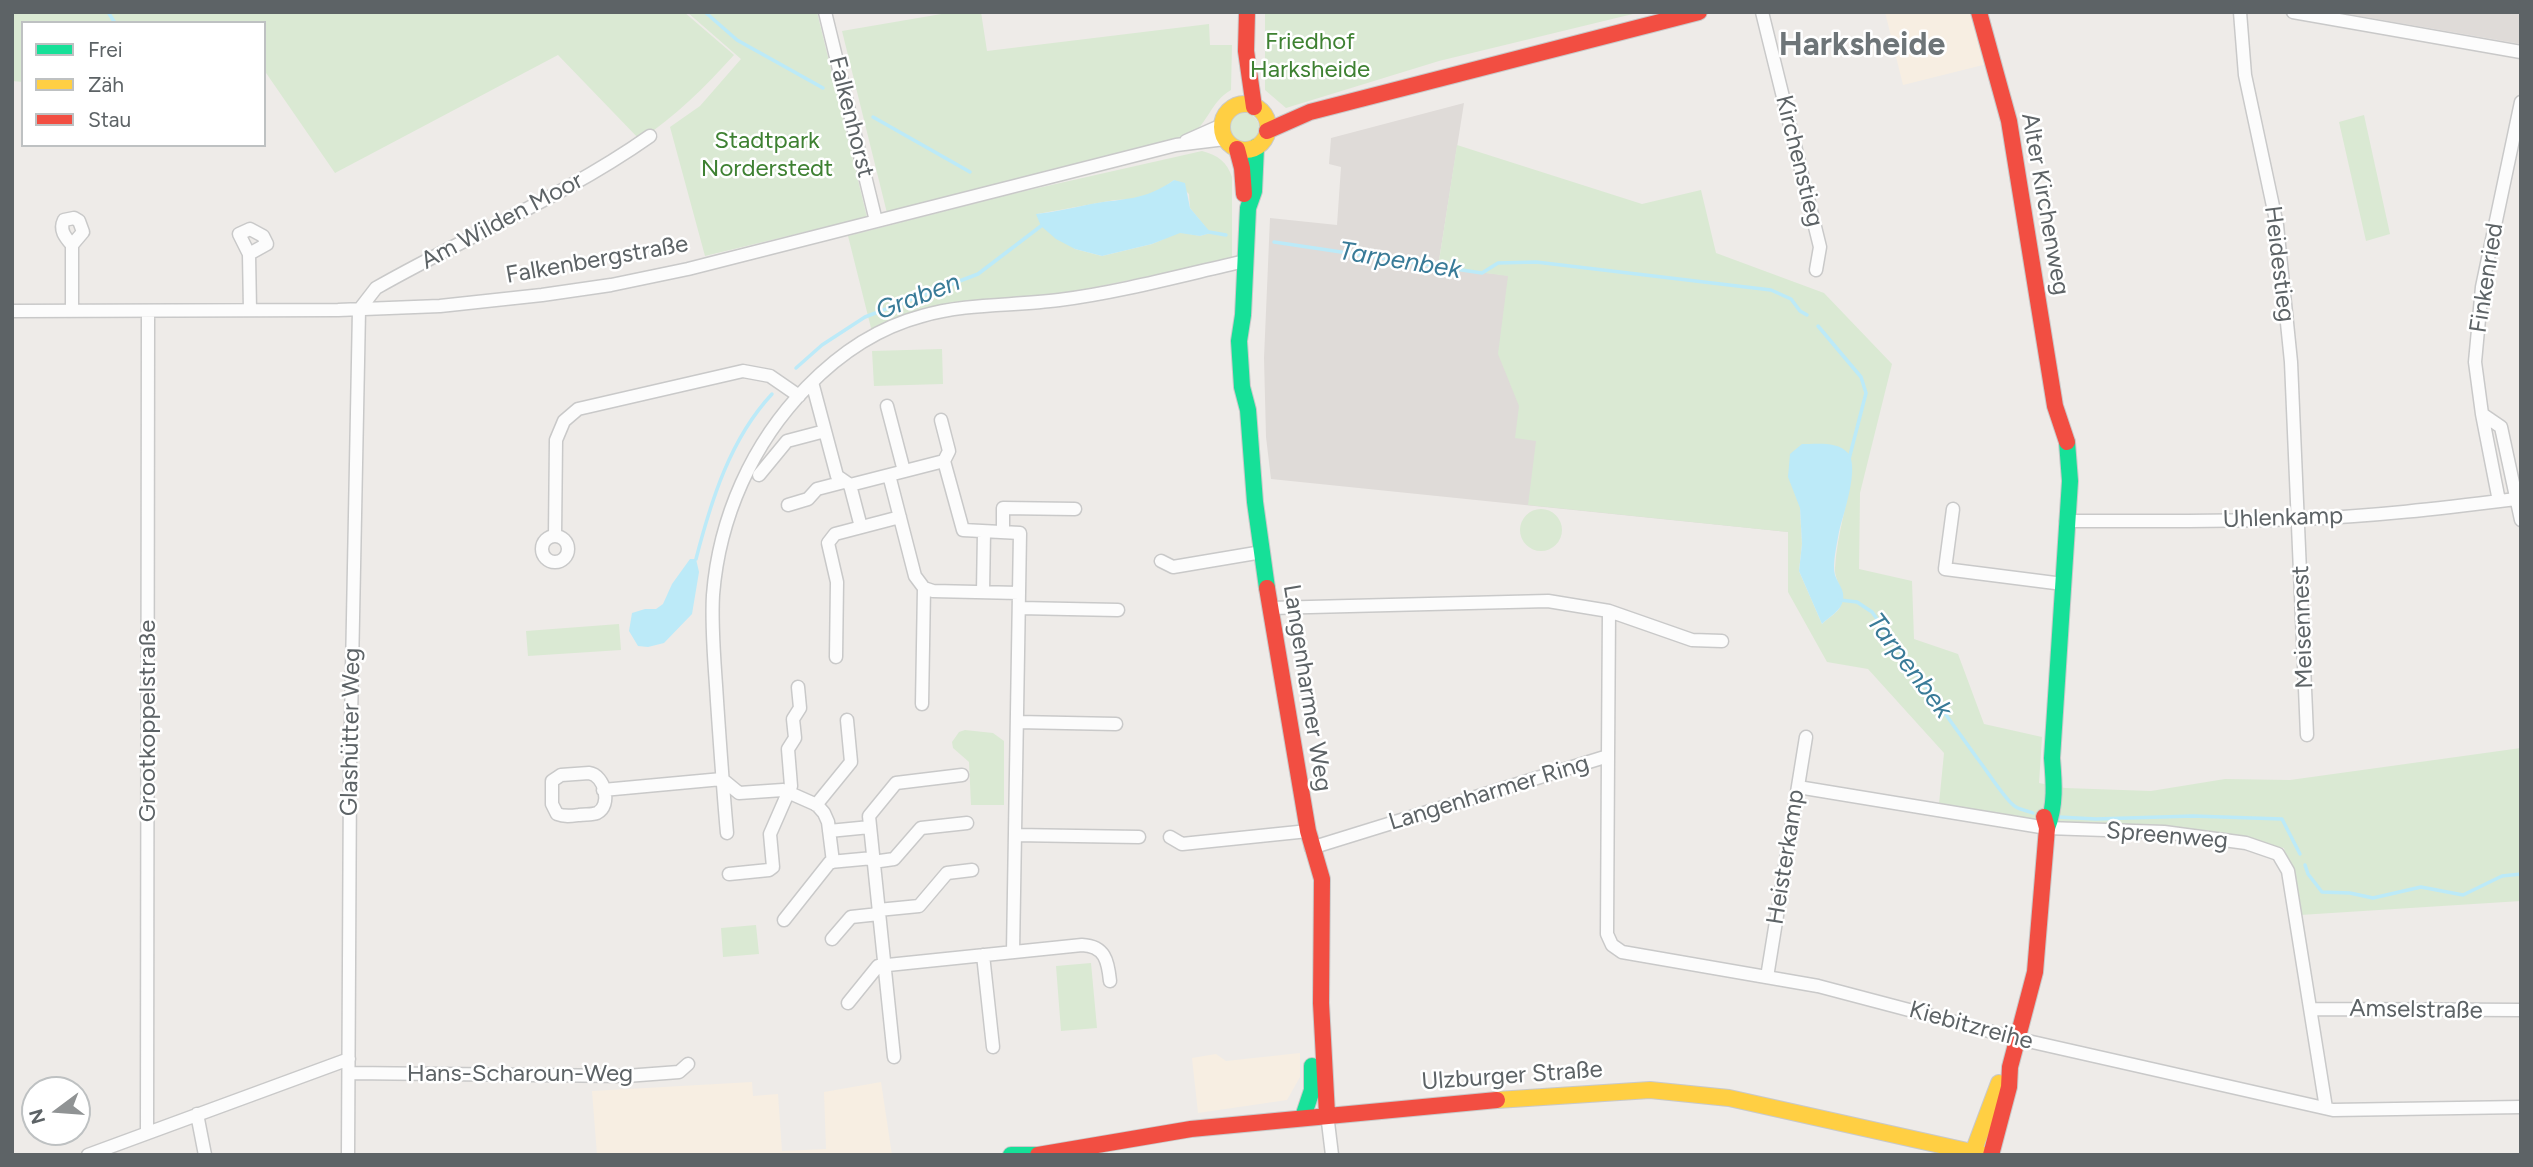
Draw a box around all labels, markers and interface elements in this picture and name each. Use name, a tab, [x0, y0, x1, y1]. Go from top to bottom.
legend	[21, 21, 266, 147]
district label: Harksheide	[1779, 27, 1945, 65]
park label: Friedhof Harksheide	[1250, 28, 1370, 84]
text: Frei	[88, 37, 123, 62]
street label: Falkenhorst	[822, 53, 880, 181]
text: Zäh	[88, 72, 124, 97]
street label: Kirchenstieg	[1769, 92, 1829, 230]
text: Stau	[88, 107, 131, 132]
street label: Alter Kirchenweg	[2015, 111, 2075, 297]
park label: Stadtpark Norderstedt	[701, 127, 833, 183]
street label: Am Wilden Moor	[416, 166, 588, 276]
street label: Heidestieg	[2258, 204, 2300, 324]
street label: Finkenried	[2464, 221, 2510, 335]
street label: Falkenbergstraße	[503, 230, 691, 290]
water label: Tarpenbek	[1337, 236, 1463, 286]
water label: Graben	[871, 267, 965, 327]
street label: Uhlenkamp	[2222, 502, 2344, 534]
street label: Meisennest	[2286, 565, 2320, 689]
street label: Langenharmer Weg	[1276, 582, 1338, 794]
water label: Tarpenbek	[1860, 607, 1958, 725]
street label: Grootkoppelstraße	[134, 620, 162, 822]
street label: Glashütter Weg	[335, 648, 367, 816]
street label: Langenharmer Ring	[1385, 749, 1593, 837]
street label: Heisterkamp	[1761, 787, 1811, 927]
street label: Spreenweg	[2105, 816, 2229, 856]
street label: Amselstraße	[2349, 994, 2483, 1026]
street label: Kiebitzreihe	[1906, 996, 2036, 1056]
street label: Ulzburger Straße	[1420, 1055, 1604, 1097]
street label: Hans-Scharoun-Weg	[407, 1060, 633, 1088]
north arrow	[21, 1076, 91, 1146]
text: N	[24, 1106, 50, 1127]

